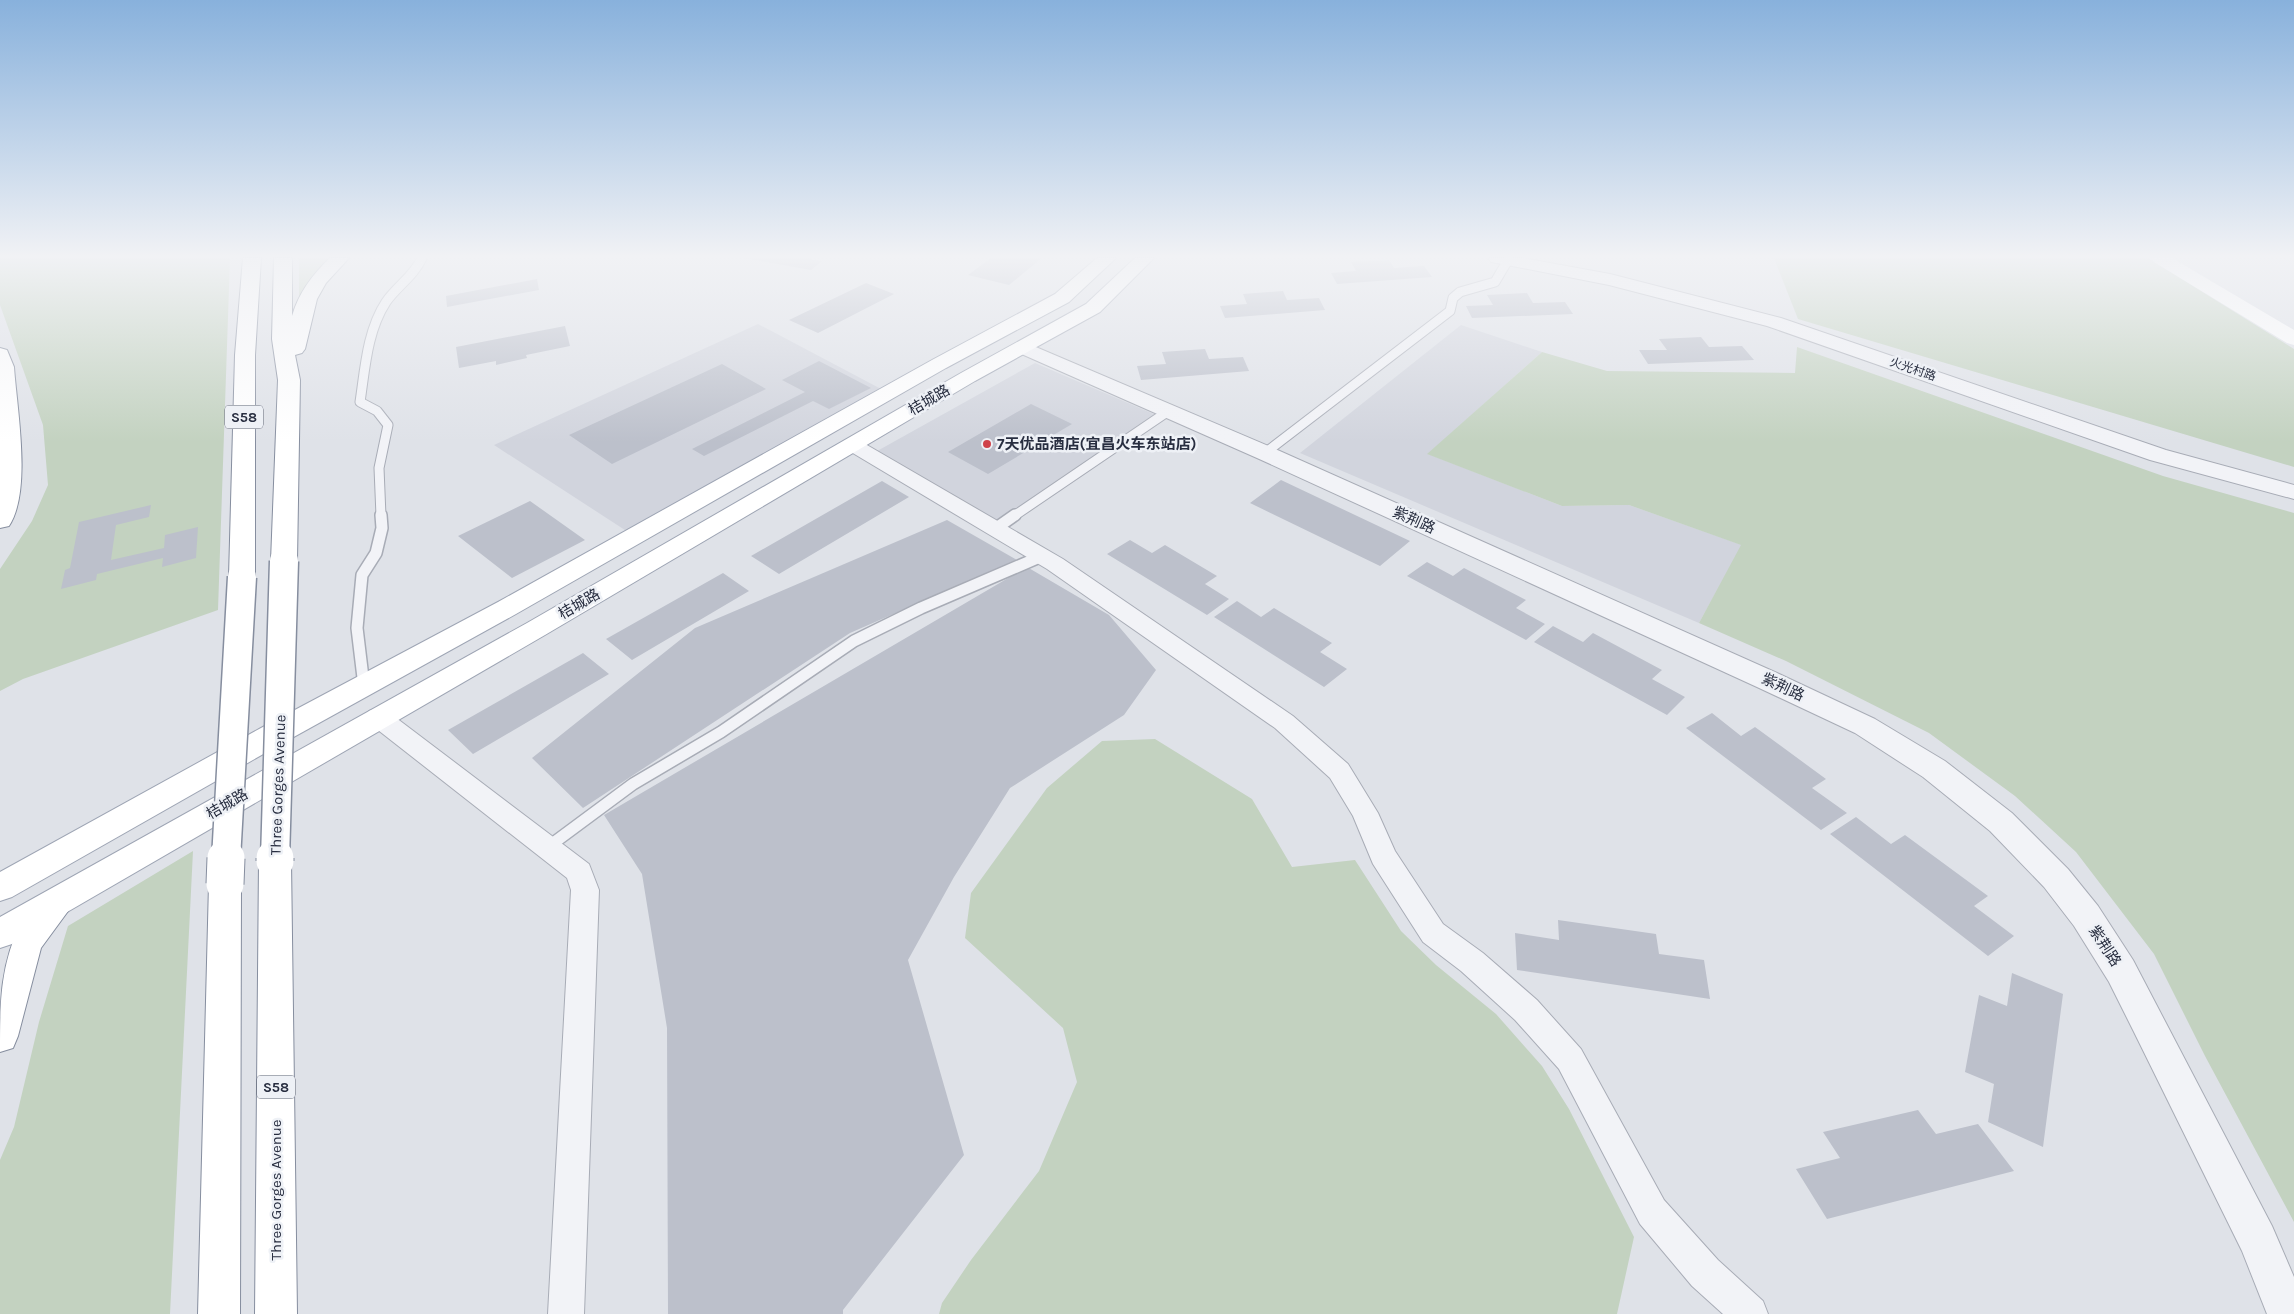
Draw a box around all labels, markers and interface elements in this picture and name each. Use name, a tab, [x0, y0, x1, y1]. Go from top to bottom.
street label: 火光村路	[1888, 355, 1938, 383]
street label: 桔城路	[905, 381, 953, 419]
road number: S58	[225, 406, 263, 428]
place label: 7天优品酒店(宜昌火车东站店)	[997, 435, 1196, 453]
marker: 7天优品酒店(宜昌火车东站店)	[981, 438, 993, 450]
street label: 紫荆路	[1390, 503, 1438, 537]
street label: 桔城路	[555, 585, 603, 623]
street label: 紫荆路	[1759, 669, 1807, 705]
street label: Three Gorges Avenue	[267, 714, 289, 856]
street label: 桔城路	[203, 785, 251, 823]
street label: 紫荆路	[2085, 922, 2125, 970]
road number: S58	[257, 1076, 295, 1098]
street label: Three Gorges Avenue	[267, 1120, 285, 1260]

